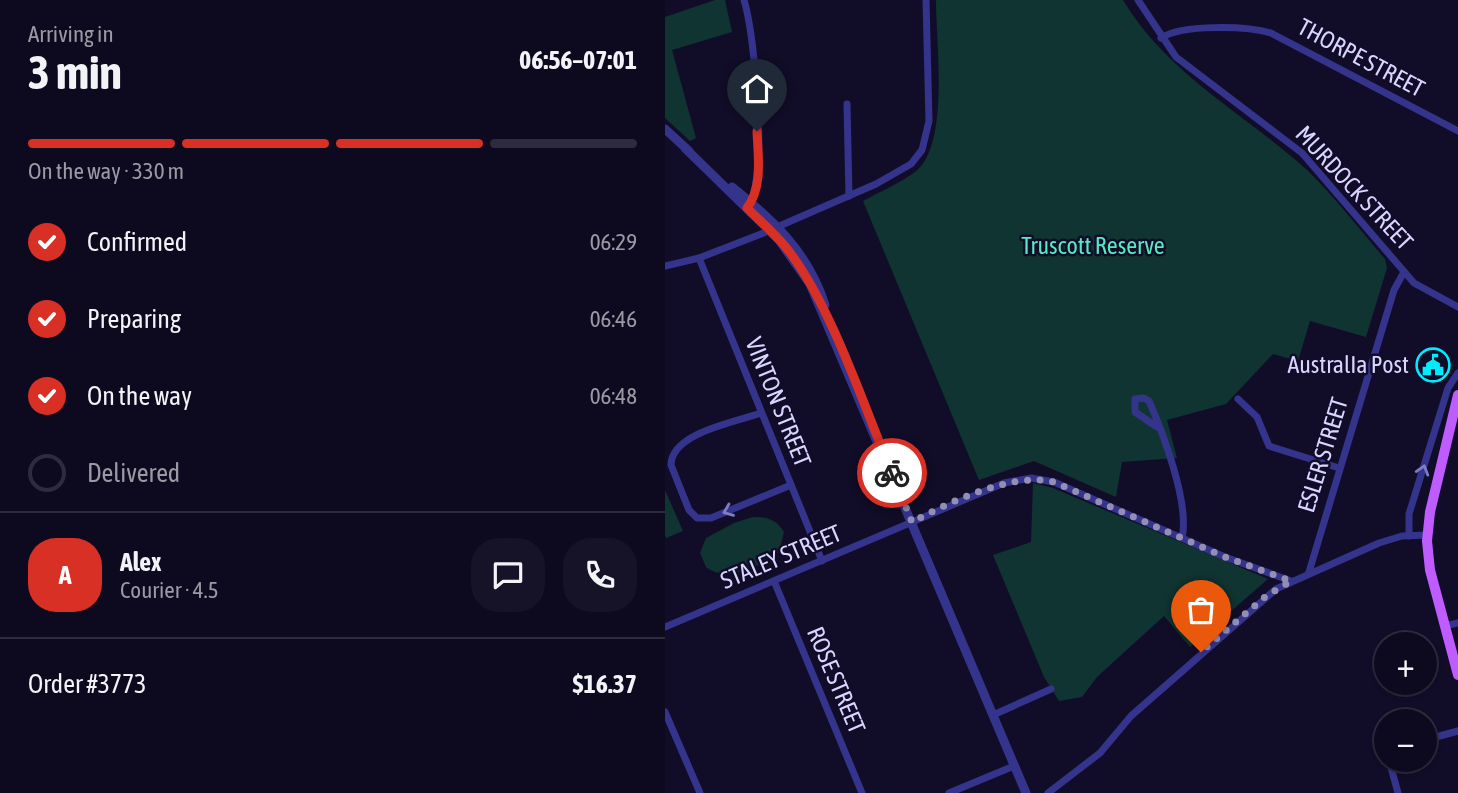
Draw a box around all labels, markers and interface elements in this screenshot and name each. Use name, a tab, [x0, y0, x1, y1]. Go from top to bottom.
street label: THORPE STREET	[1293, 13, 1430, 102]
text: Arriving in	[28, 21, 114, 47]
text: 06:56–07:01	[519, 45, 637, 75]
text: 3 min	[28, 46, 122, 99]
pin	[727, 59, 787, 131]
icon: home	[738, 70, 776, 108]
street label: MURDOCK STREET	[1290, 120, 1419, 255]
text: On the way · 330 m	[28, 158, 184, 184]
icon: check	[28, 223, 66, 261]
text: Confirmed	[87, 227, 187, 257]
text: 06:29	[590, 229, 637, 255]
park label: Truscott Reserve	[1021, 232, 1165, 259]
icon: check	[28, 300, 66, 338]
text: Preparing	[87, 304, 181, 334]
text: 06:46	[590, 306, 637, 332]
street label: VINTON STREET	[740, 333, 817, 471]
public building icon: AustralIa Post	[1414, 346, 1452, 384]
place label: AustralIa Post	[1287, 351, 1409, 378]
icon: check	[28, 377, 66, 415]
text: On the way	[87, 381, 192, 411]
text: 06:48	[590, 383, 637, 409]
street label: ESLER STREET	[1292, 394, 1353, 516]
courier	[857, 438, 927, 508]
icon: bike	[873, 454, 911, 492]
text: Delivered	[87, 458, 180, 488]
one-way arrow	[1414, 464, 1429, 476]
one-way arrow	[723, 502, 735, 516]
street label: STALEY STREET	[716, 519, 846, 594]
button: chat	[471, 538, 545, 612]
button: phone	[563, 538, 637, 612]
text: Alex	[120, 547, 161, 577]
text: A	[59, 560, 71, 590]
text: Courier · 4.5	[120, 577, 219, 603]
pin	[1171, 580, 1231, 652]
icon: bag	[1182, 591, 1220, 629]
street label: ROSE STREET	[802, 623, 871, 737]
map controls	[1374, 632, 1437, 772]
button: +	[1374, 632, 1437, 695]
text: Order #3773	[28, 669, 147, 699]
text: $16.37	[573, 669, 637, 699]
button: −	[1374, 709, 1437, 772]

